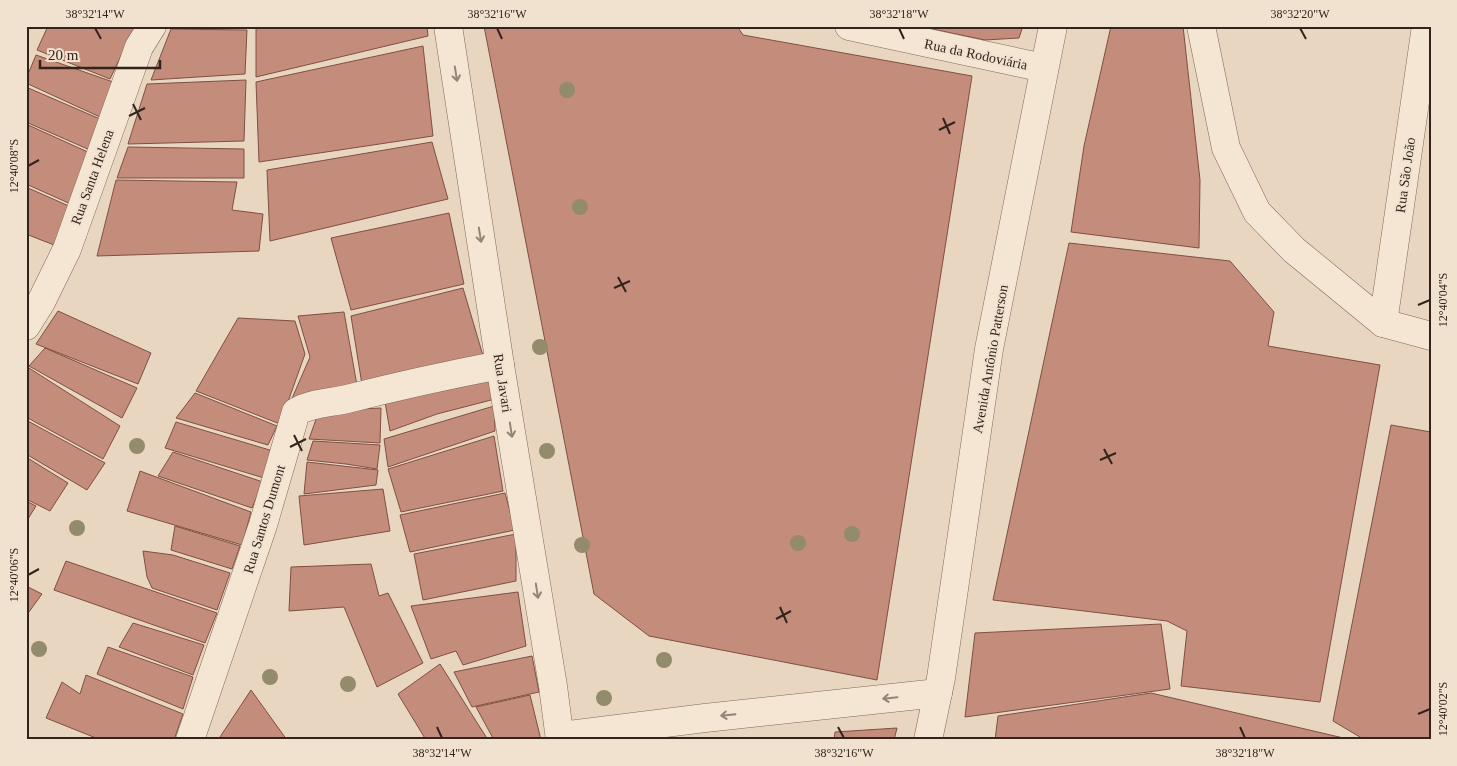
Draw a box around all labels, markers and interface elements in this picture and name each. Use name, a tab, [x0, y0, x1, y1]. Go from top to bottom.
text: 38°32'14"W	[65, 7, 125, 21]
text: 38°32'16"W	[467, 7, 527, 21]
text: 38°32'18"W	[869, 7, 929, 21]
text: 38°32'20"W	[1270, 7, 1330, 21]
street label: Rua da Rodoviária	[923, 36, 1030, 73]
scale bar	[40, 38, 160, 70]
text: 20 m	[48, 47, 79, 63]
one-way arrow	[451, 66, 461, 82]
street label: Rua Santa Helena	[68, 127, 117, 227]
street label: Rua São João	[1393, 136, 1418, 214]
text: 12°40'08"S	[7, 139, 21, 193]
one-way arrow	[475, 227, 485, 243]
text: 12°40'04"S	[1436, 273, 1450, 327]
street label: Avenida Antônio Patterson	[970, 284, 1011, 435]
street label: Rua Javari	[490, 353, 515, 414]
one-way arrow	[506, 422, 516, 438]
street label: Rua Santos Dumont	[241, 463, 288, 575]
text: 12°40'06"S	[7, 548, 21, 602]
one-way arrow	[533, 582, 543, 598]
text: 12°40'02"S	[1436, 682, 1450, 736]
one-way arrow	[882, 693, 898, 703]
one-way arrow	[720, 710, 736, 720]
text: 38°32'14"W	[412, 746, 472, 760]
text: 38°32'16"W	[814, 746, 874, 760]
text: 38°32'18"W	[1215, 746, 1275, 760]

